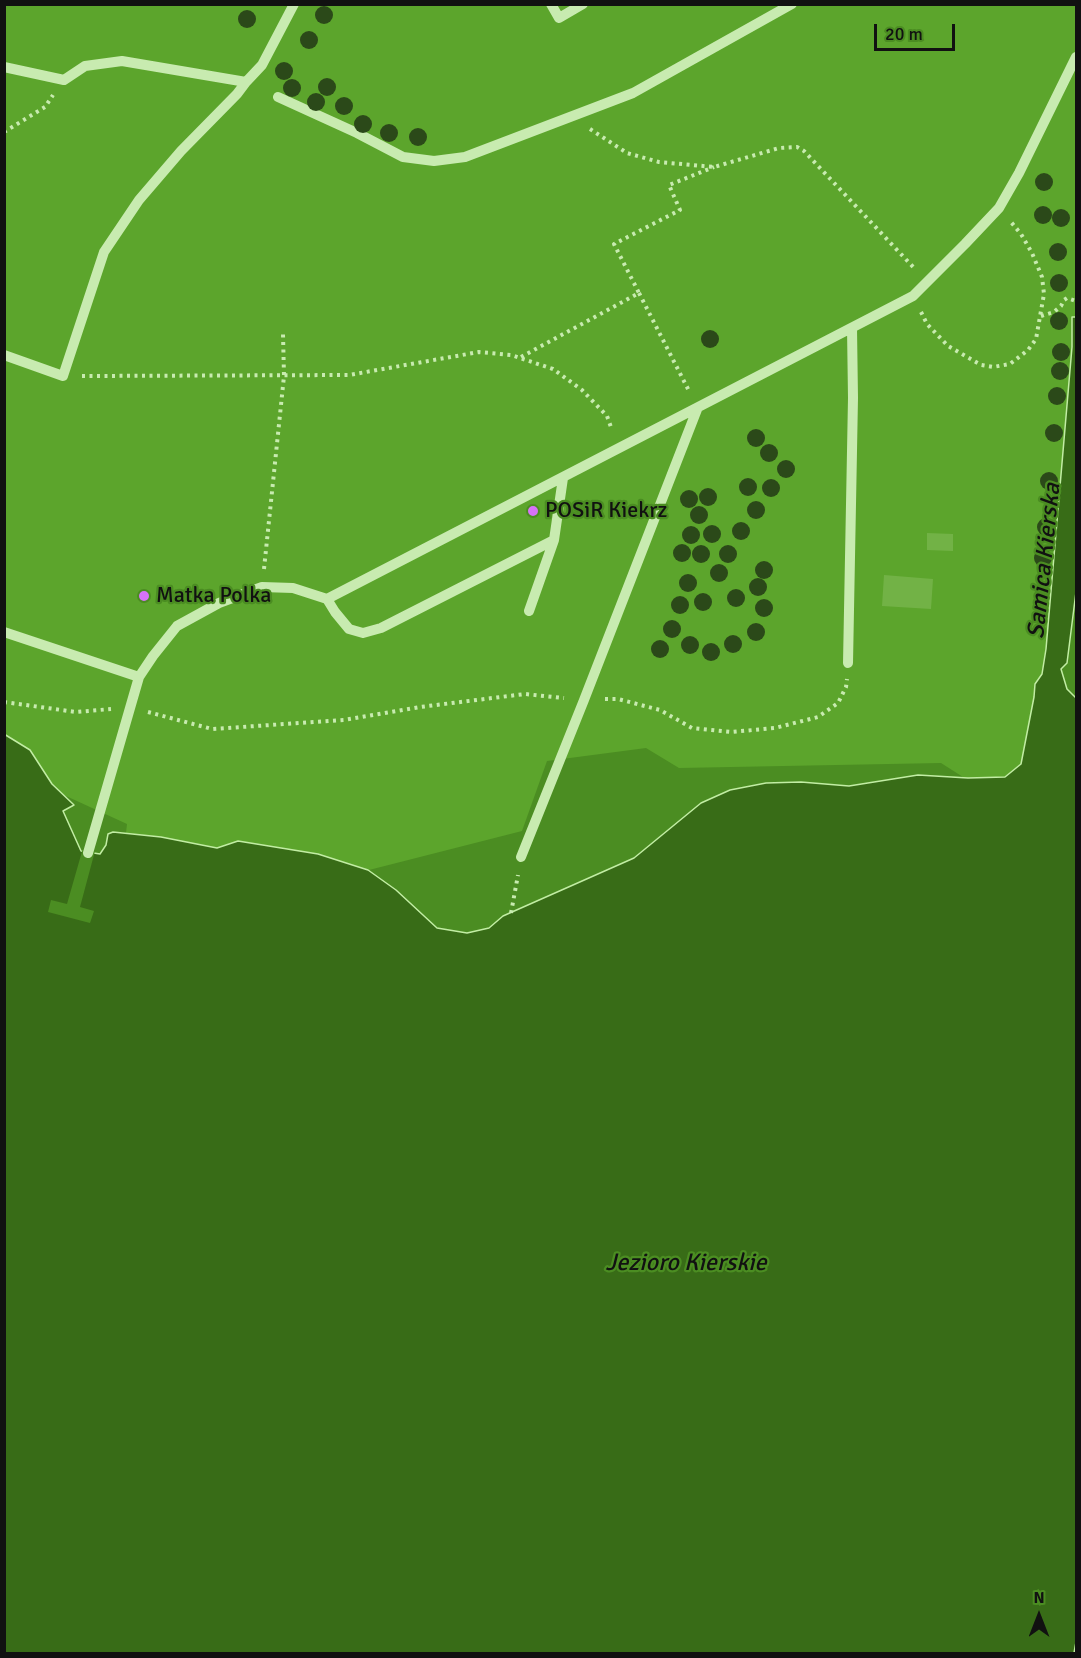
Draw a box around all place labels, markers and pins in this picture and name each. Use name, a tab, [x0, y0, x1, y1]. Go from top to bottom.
place label: POSiR Kiekrz	[545, 498, 667, 524]
marker: POSiR Kiekrz	[526, 504, 540, 518]
place label: Matka Polka	[156, 583, 271, 609]
marker: Matka Polka	[137, 589, 151, 603]

